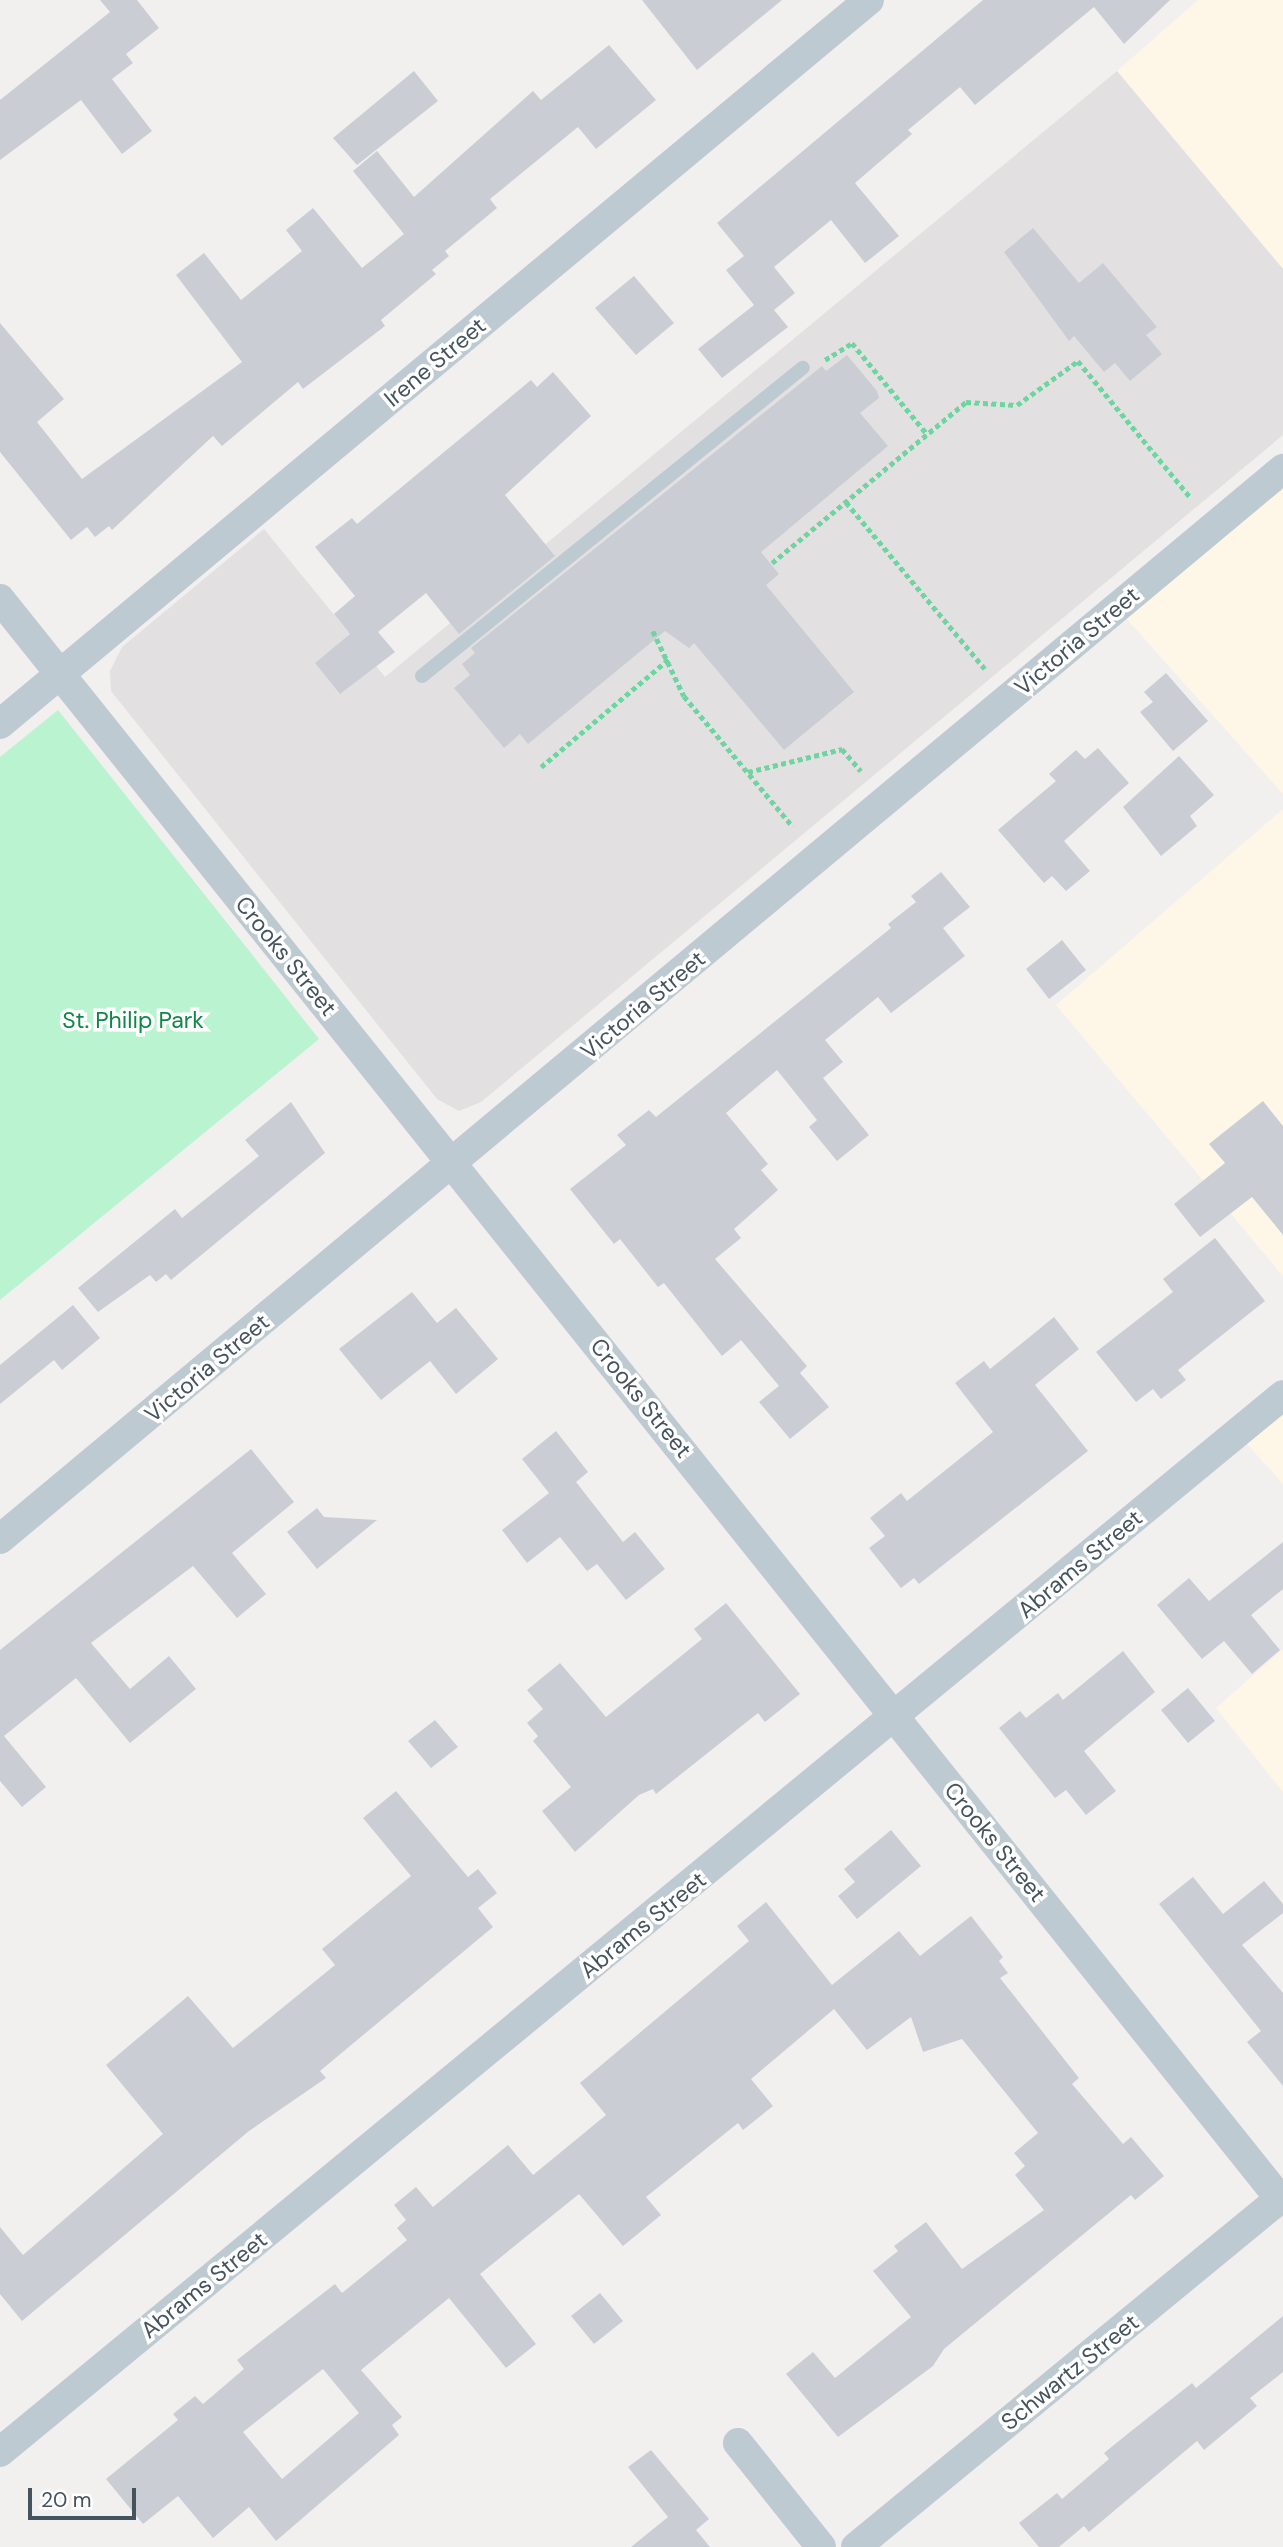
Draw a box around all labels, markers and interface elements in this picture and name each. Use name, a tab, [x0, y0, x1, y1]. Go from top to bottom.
street label: Irene Street	[379, 312, 491, 412]
street label: Victoria Street	[1009, 581, 1145, 701]
street label: Crooks Street	[229, 891, 343, 1021]
street label: Victoria Street	[575, 945, 711, 1065]
park label: St. Philip Park	[62, 1006, 204, 1034]
street label: Victoria Street	[139, 1308, 275, 1428]
street label: Crooks Street	[584, 1333, 698, 1463]
street label: Abrams Street	[1012, 1504, 1148, 1624]
street label: Crooks Street	[938, 1777, 1052, 1907]
street label: Abrams Street	[574, 1866, 712, 1984]
street label: Abrams Street	[135, 2226, 273, 2344]
street label: Schwartz Street	[996, 2308, 1144, 2436]
scale bar	[32, 2474, 140, 2518]
text: 20 m	[41, 2486, 92, 2514]

